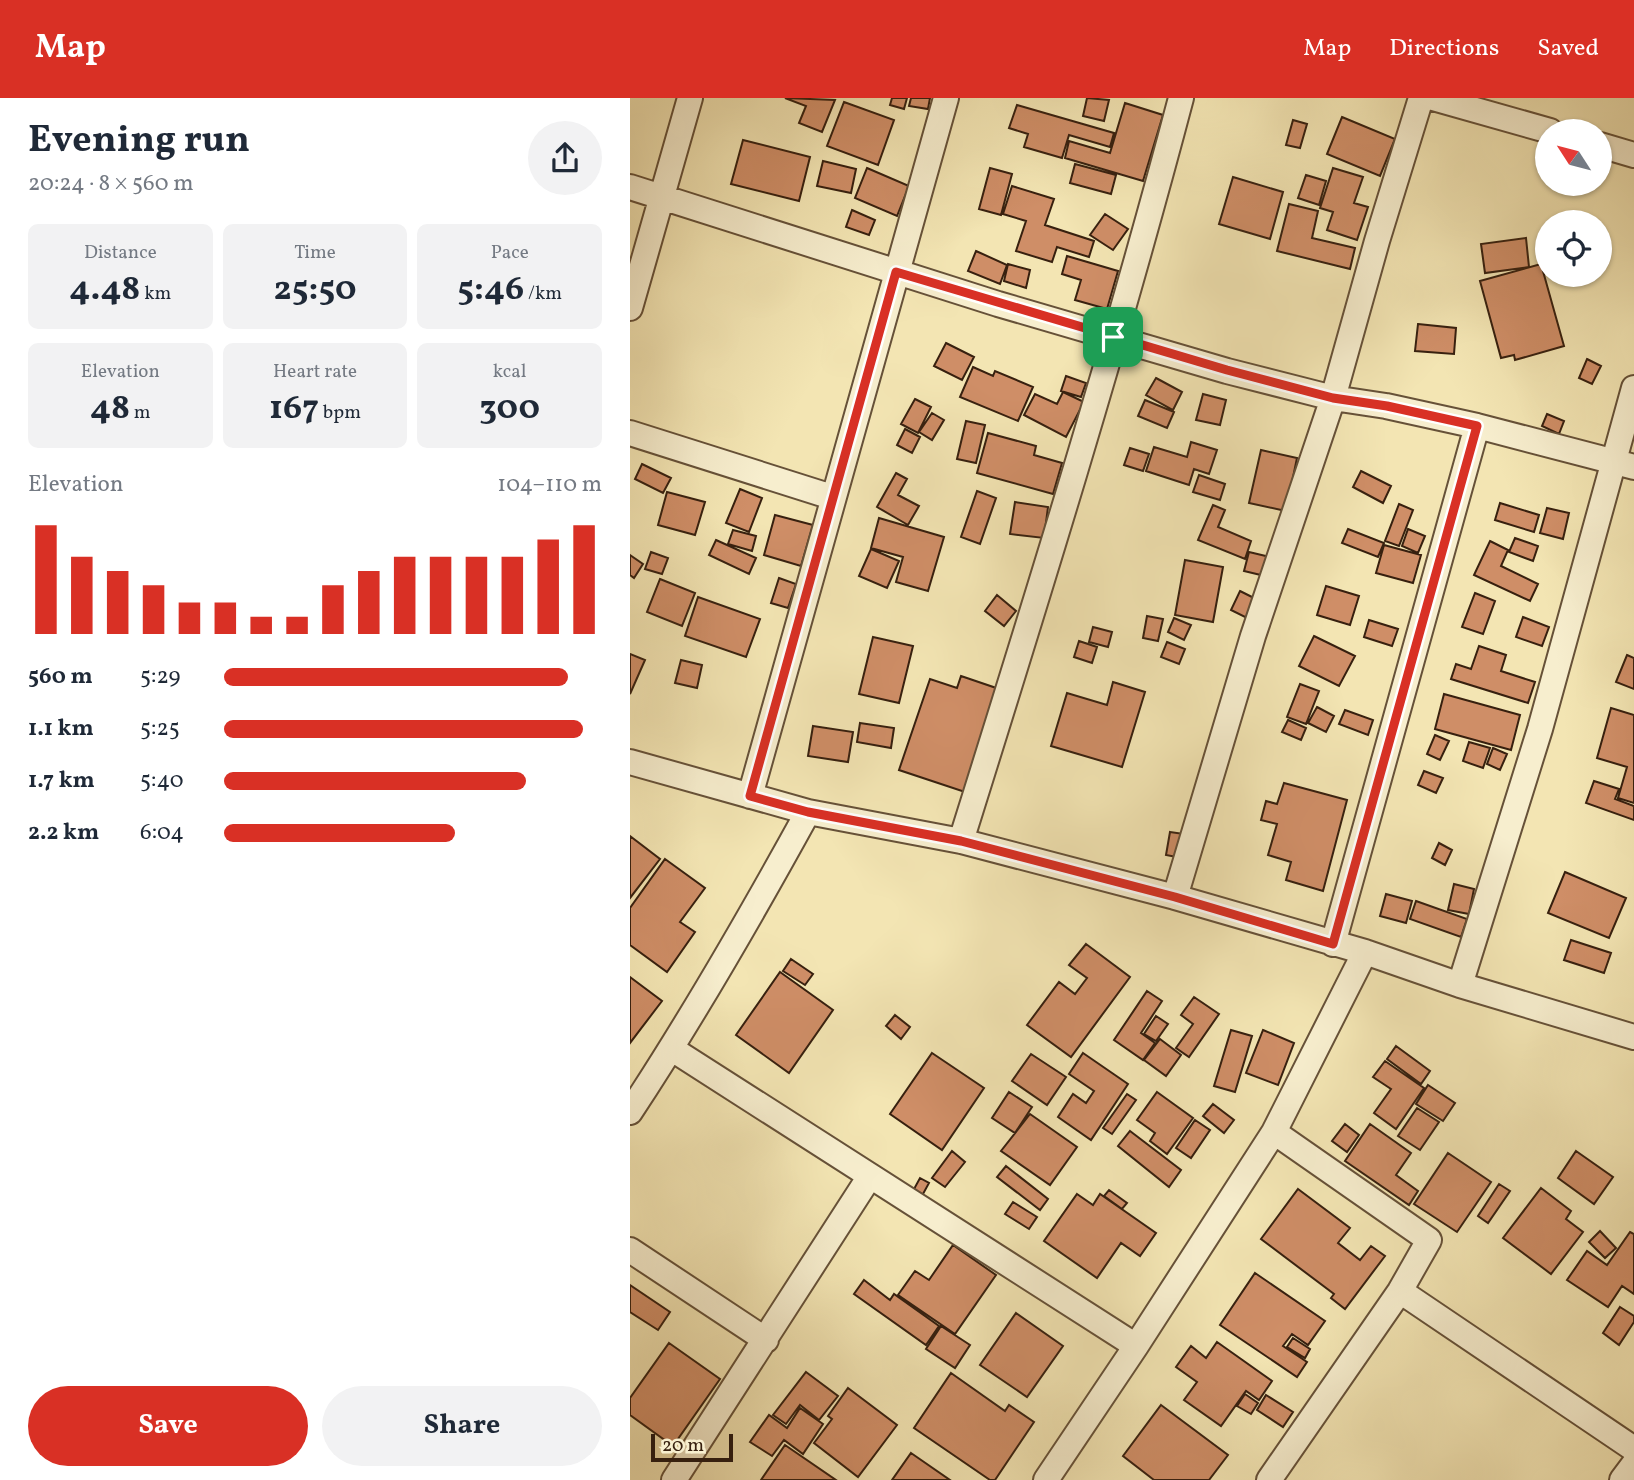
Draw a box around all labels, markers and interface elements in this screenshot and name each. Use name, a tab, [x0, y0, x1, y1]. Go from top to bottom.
text: Map	[35, 26, 106, 72]
text: Map	[1303, 32, 1351, 66]
text: Directions	[1389, 32, 1499, 66]
text: Saved	[1537, 32, 1599, 66]
text: Evening run	[28, 115, 250, 168]
north arrow	[1535, 119, 1612, 196]
map controls	[1535, 119, 1612, 287]
button: share	[528, 121, 602, 195]
text: 20:24 · 8 × 560 m	[28, 168, 194, 200]
button: locate	[1535, 210, 1612, 287]
text: Distance	[84, 240, 157, 266]
text: Time	[294, 240, 336, 266]
text: Pace	[491, 240, 529, 266]
text: 4.48	[69, 266, 140, 314]
text: 25:50	[273, 266, 357, 314]
text: 5:46	[457, 266, 524, 314]
text: km	[140, 281, 171, 307]
text: /km	[524, 281, 562, 307]
pin	[1083, 307, 1143, 367]
icon: arrive	[1094, 318, 1132, 356]
text: Elevation	[81, 359, 160, 385]
text: Heart rate	[273, 359, 357, 385]
text: kcal	[493, 359, 527, 385]
text: 48	[90, 385, 130, 433]
text: 167	[269, 385, 319, 433]
text: 300	[479, 385, 540, 433]
text: m	[130, 400, 151, 426]
text: bpm	[319, 400, 361, 426]
text: Elevation	[28, 469, 124, 501]
text: 104–110 m	[497, 469, 602, 501]
text: 560 m	[28, 661, 93, 693]
text: 5:29	[140, 661, 181, 693]
text: 1.1 km	[28, 713, 94, 745]
text: 5:25	[140, 713, 180, 745]
text: 1.7 km	[28, 765, 95, 797]
text: 5:40	[140, 765, 184, 797]
text: 2.2 km	[28, 817, 99, 849]
text: 6:04	[140, 817, 184, 849]
button: Save	[28, 1386, 308, 1466]
button: Share	[322, 1386, 602, 1466]
scale bar	[651, 1431, 733, 1463]
text: 20 m	[662, 1433, 704, 1459]

